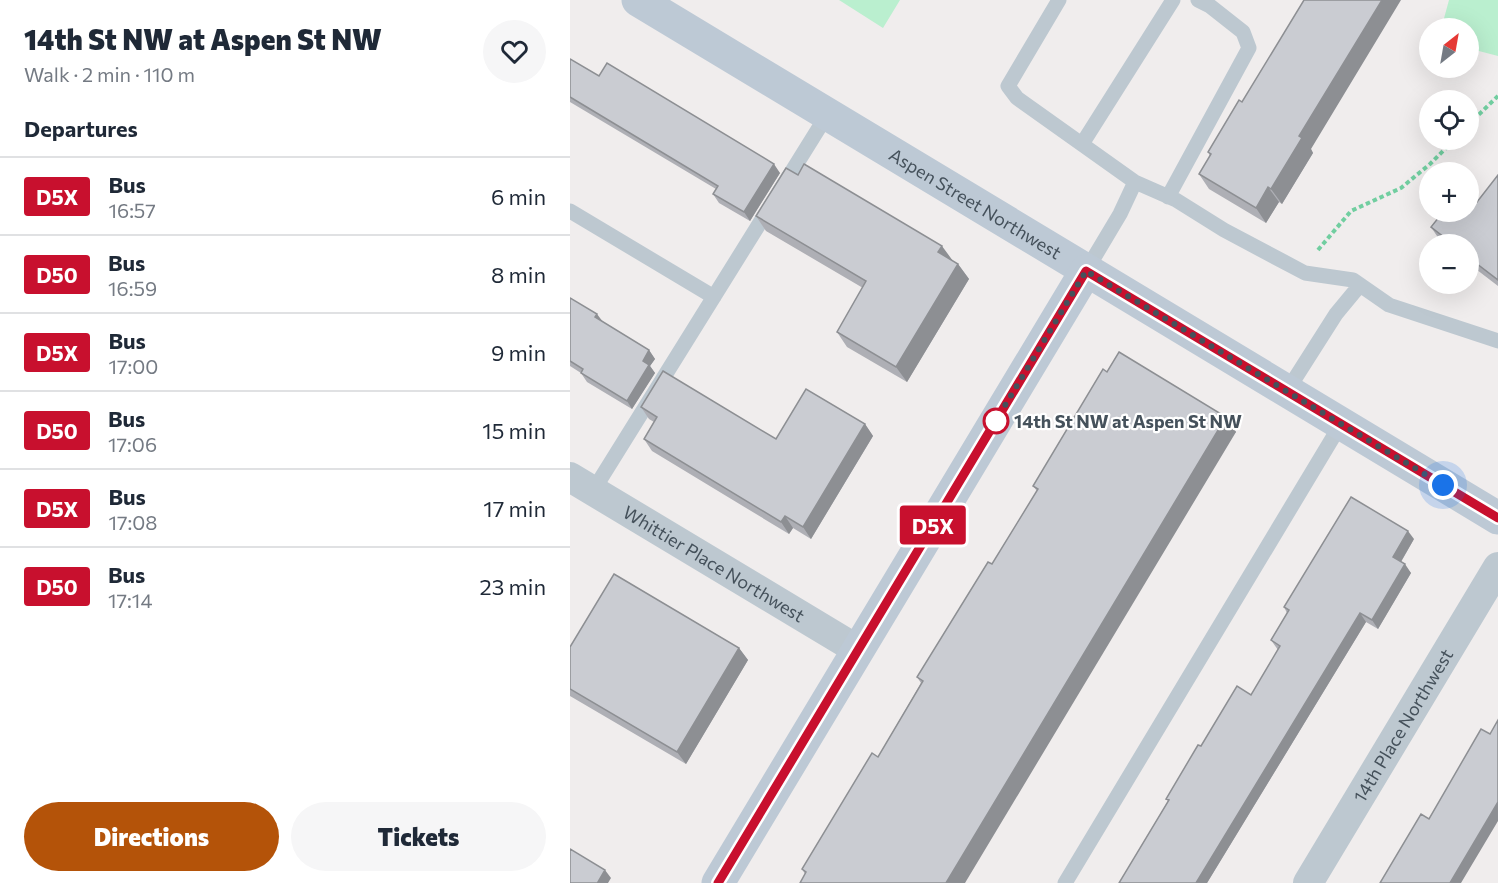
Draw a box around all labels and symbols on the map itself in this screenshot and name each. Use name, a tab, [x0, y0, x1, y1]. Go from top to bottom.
north arrow	[1419, 18, 1479, 78]
street label: Aspen Street Northwest	[885, 143, 1066, 264]
marker: 14th St NW at Aspen St NW	[983, 408, 1009, 434]
place label: 14th St NW at Aspen St NW	[1014, 410, 1242, 432]
your location	[1428, 470, 1458, 500]
street label: Whittier Place Northwest	[619, 500, 809, 627]
line badge: D5X	[898, 506, 968, 544]
street label: 14th Place Northwest	[1348, 645, 1457, 806]

